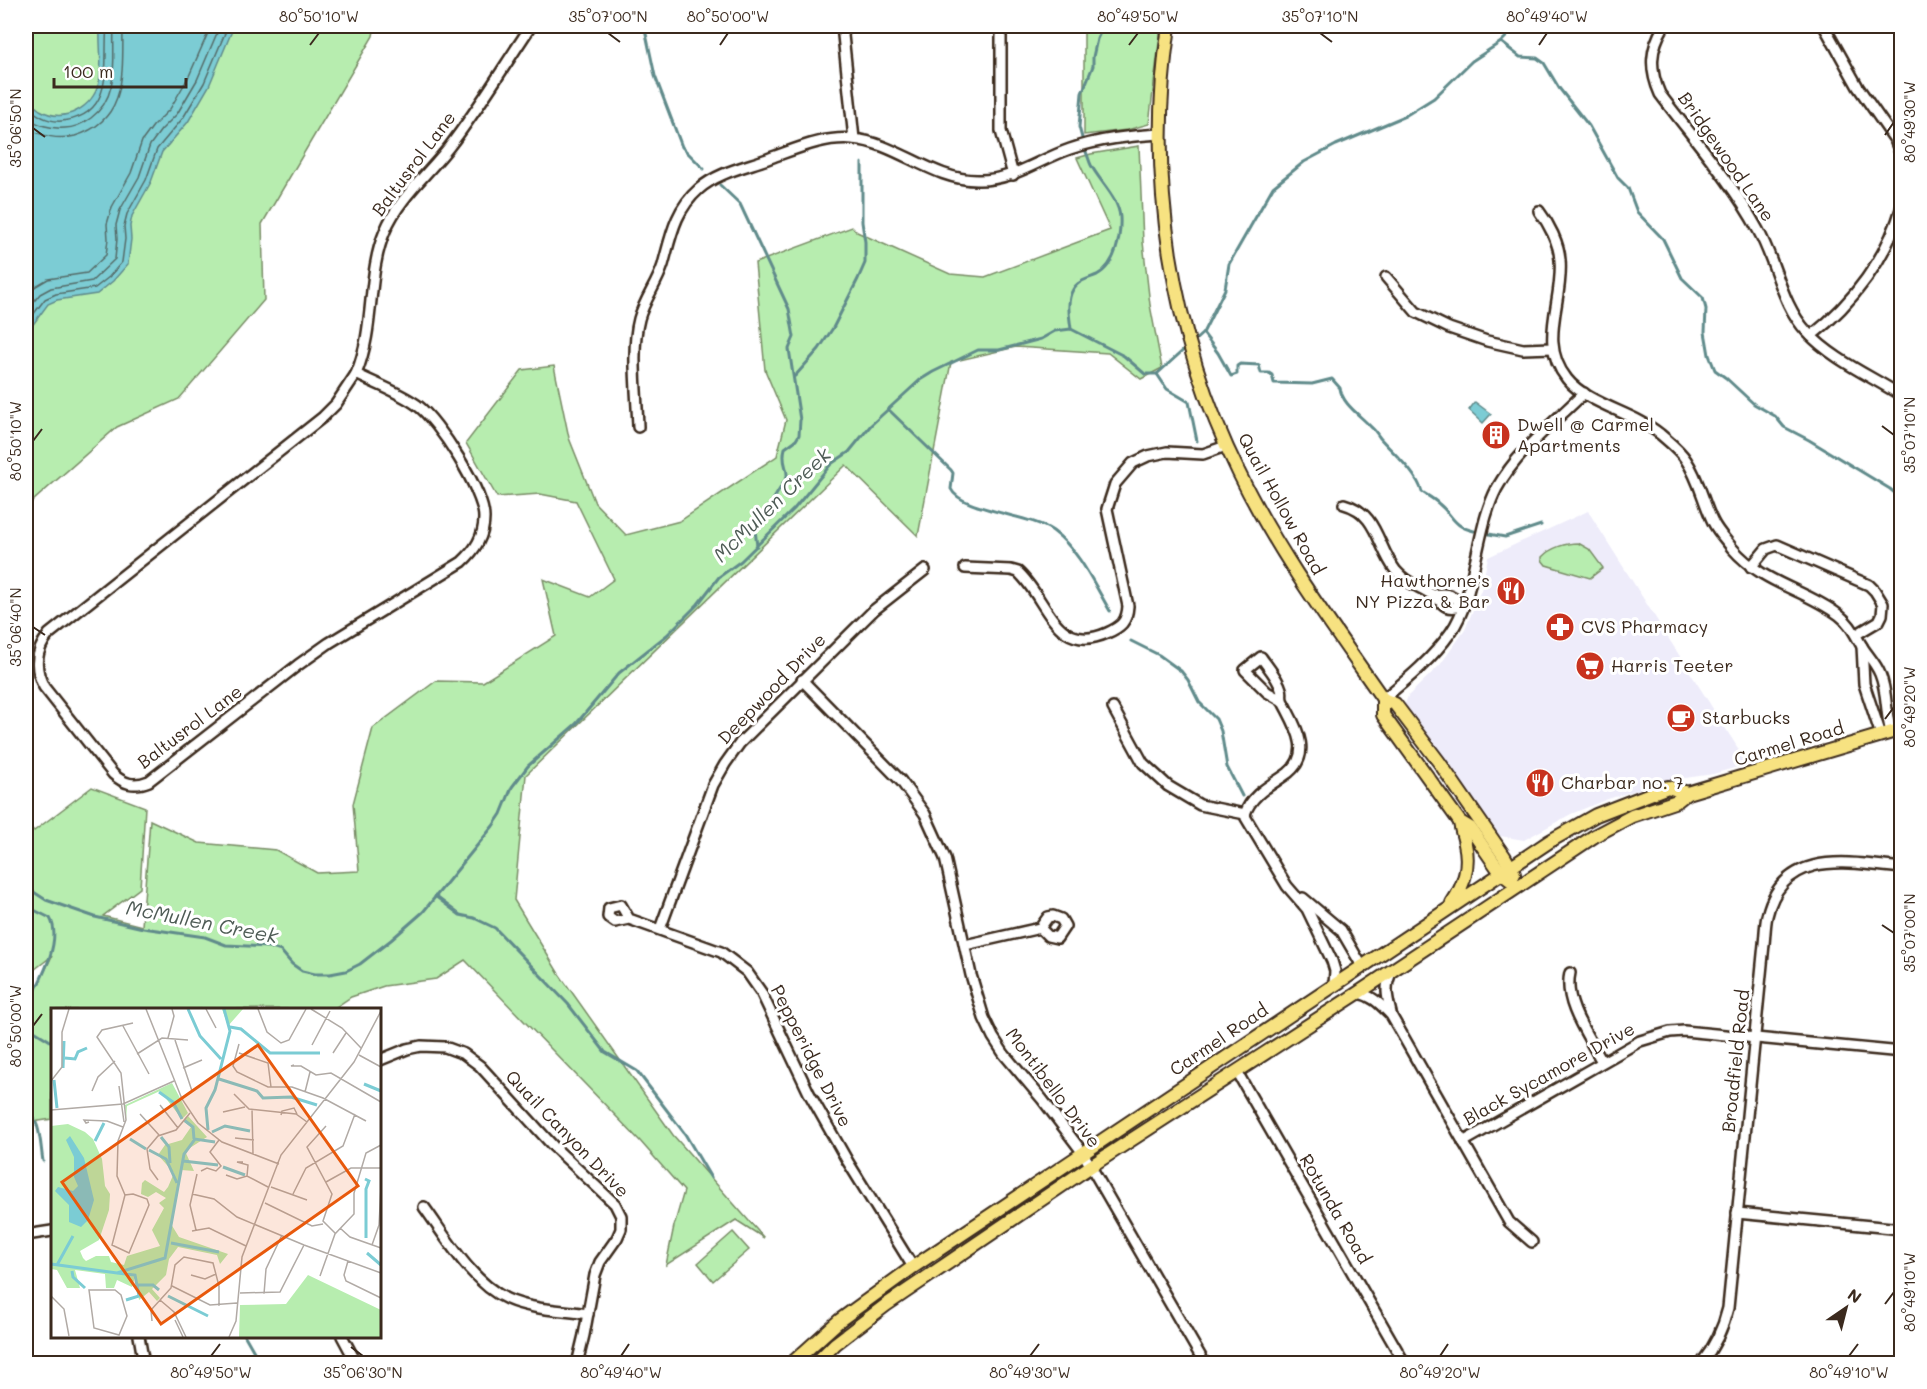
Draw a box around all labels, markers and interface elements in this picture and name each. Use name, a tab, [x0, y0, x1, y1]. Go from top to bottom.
text: 80°50'10"W	[279, 6, 359, 26]
text: 35°07'00"N	[568, 6, 648, 26]
text: 80°50'00"W	[687, 6, 769, 26]
text: 80°49'50"W	[1097, 6, 1179, 26]
text: 35°07'10"N	[1282, 6, 1358, 26]
text: 80°49'40"W	[1506, 6, 1588, 26]
scale bar	[54, 51, 186, 89]
text: 100 m	[63, 59, 113, 83]
text: 80°49'30"W	[1899, 81, 1919, 163]
street label: Bridgewood Lane	[1673, 87, 1781, 226]
text: 35°06'50"N	[5, 88, 25, 168]
street label: Baltusrol Lane	[366, 106, 460, 221]
text: 35°07'10"N	[1899, 397, 1919, 473]
text: 80°50'10"W	[5, 401, 25, 481]
place label: Dwell @ Carmel Apartments	[1517, 412, 1654, 457]
building icon: Dwell @ Carmel Apartments	[1480, 419, 1512, 451]
street label: Quail Hollow Road	[1233, 428, 1331, 579]
water label: McMullen Creek	[707, 441, 836, 567]
place label: Hawthorne's NY Pizza & Bar	[1355, 568, 1490, 613]
restaurant icon: Hawthorne's NY Pizza & Bar	[1495, 575, 1527, 607]
text: 35°06'40"N	[5, 587, 25, 667]
pharmacy icon: CVS Pharmacy	[1544, 611, 1576, 643]
place label: CVS Pharmacy	[1581, 614, 1708, 638]
street label: Deepwood Drive	[712, 628, 831, 749]
supermarket icon: Harris Teeter	[1574, 650, 1606, 682]
place label: Harris Teeter	[1611, 653, 1734, 677]
text: 80°49'20"W	[1899, 666, 1919, 748]
street label: Baltusrol Lane	[132, 679, 247, 773]
cafe icon: Starbucks	[1665, 702, 1697, 734]
place label: Starbucks	[1702, 705, 1791, 729]
street label: Carmel Road	[1731, 715, 1847, 771]
restaurant icon: Charbar no. 7	[1524, 767, 1556, 799]
place label: Charbar no. 7	[1561, 770, 1683, 794]
text: 35°07'00"N	[1899, 893, 1919, 973]
water label: McMullen Creek	[124, 894, 281, 949]
street label: Pepperidge Drive	[766, 980, 858, 1131]
text: 80°50'00"W	[5, 985, 25, 1067]
street label: Broadfield Road	[1716, 988, 1754, 1134]
street label: Carmel Road	[1165, 997, 1272, 1081]
inset map	[51, 1008, 381, 1338]
street label: Black Sycamore Drive	[1458, 1016, 1639, 1130]
street label: Montibello Drive	[1001, 1023, 1107, 1152]
street label: Quail Canyon Drive	[501, 1064, 635, 1202]
street label: Rotunda Road	[1295, 1149, 1377, 1268]
text: 80°49'10"W	[1899, 1252, 1919, 1332]
north arrow	[1816, 1278, 1876, 1338]
text: N	[1844, 1283, 1866, 1307]
text: 80°49'50"W	[170, 1362, 252, 1382]
text: 35°06'30"N	[323, 1362, 403, 1382]
text: 80°49'40"W	[580, 1362, 662, 1382]
text: 80°49'30"W	[989, 1362, 1071, 1382]
text: 80°49'20"W	[1399, 1362, 1481, 1382]
text: 80°49'10"W	[1809, 1362, 1889, 1382]

